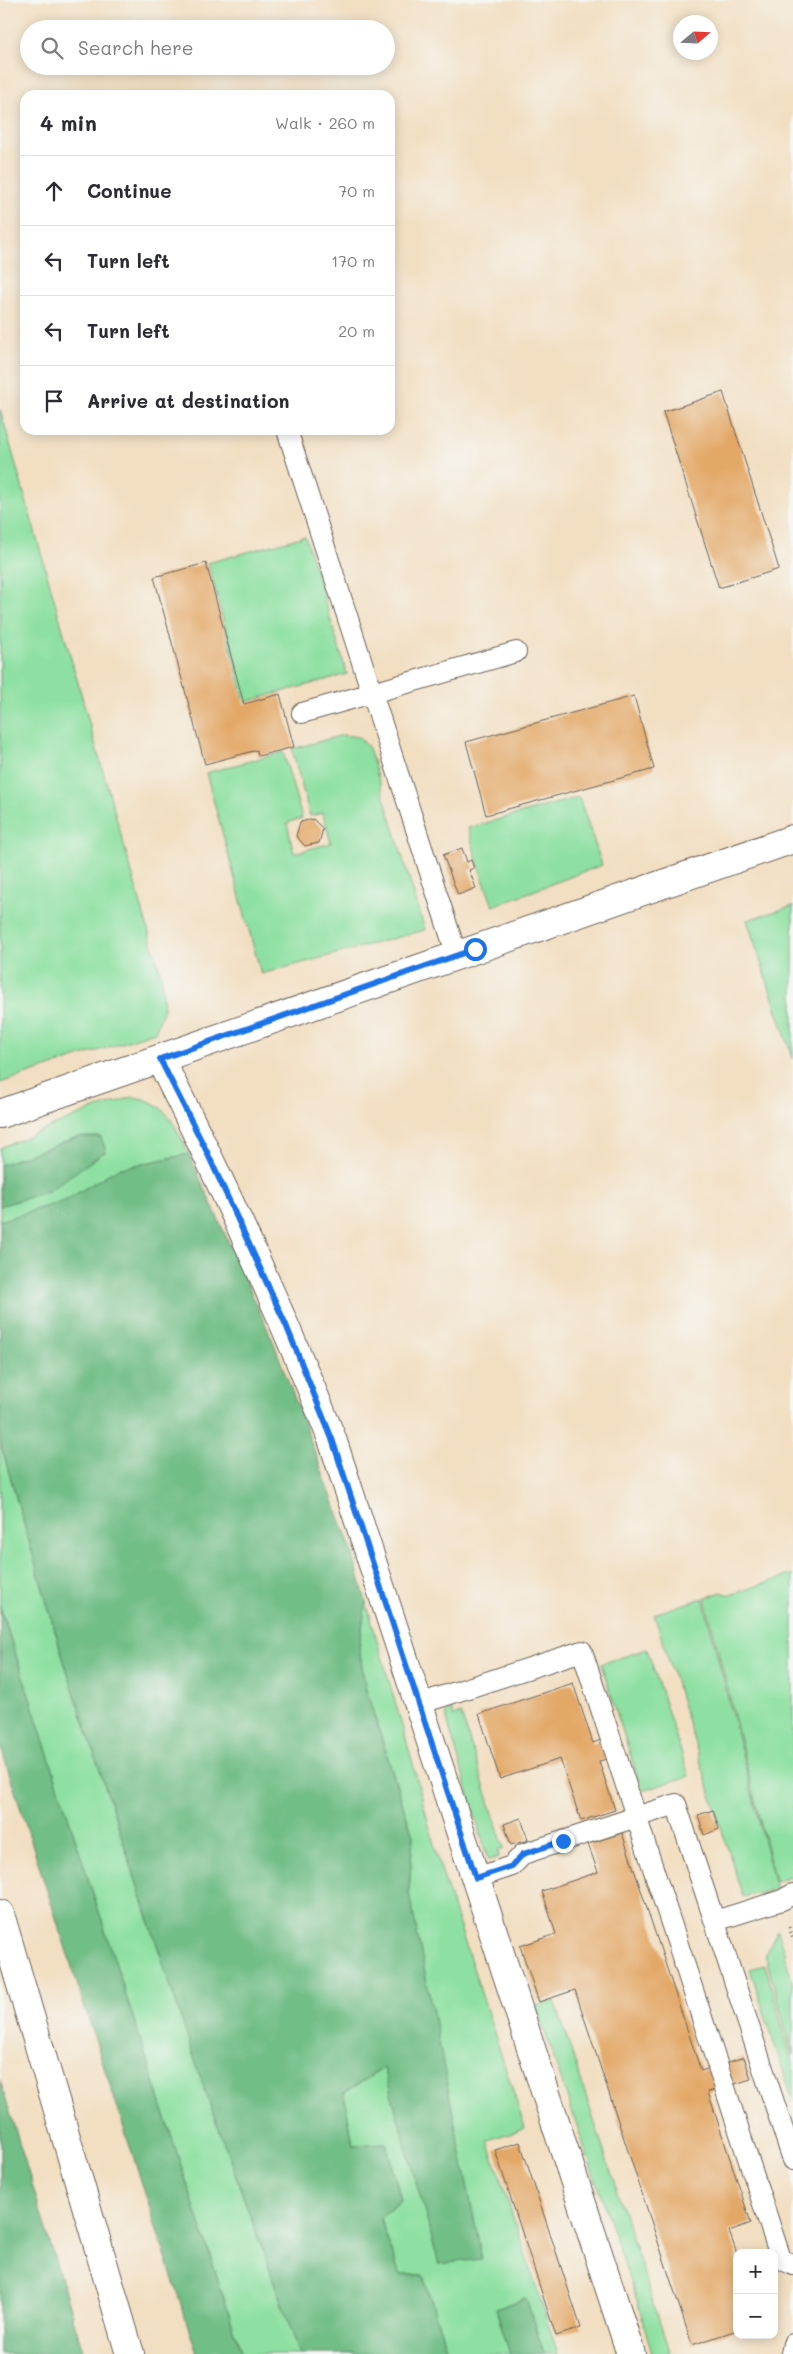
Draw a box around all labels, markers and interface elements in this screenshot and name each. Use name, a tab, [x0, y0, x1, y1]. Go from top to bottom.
north arrow	[673, 15, 718, 60]
search box	[20, 20, 395, 75]
icon: search	[38, 34, 66, 62]
text: Search here	[78, 35, 194, 60]
text: 4 min	[40, 109, 97, 136]
text: Walk · 260 m	[275, 112, 375, 133]
icon: ahead	[40, 177, 68, 205]
text: Continue	[87, 178, 172, 203]
text: 70 m	[338, 180, 375, 201]
icon: left	[40, 247, 68, 275]
text: Turn left	[87, 248, 170, 273]
text: 170 m	[331, 250, 375, 271]
icon: left	[40, 317, 68, 345]
text: Turn left	[87, 318, 170, 343]
text: 20 m	[338, 320, 375, 341]
icon: arrive	[40, 387, 68, 415]
text: Arrive at destination	[87, 388, 290, 413]
route start	[464, 938, 487, 961]
route end	[552, 1830, 575, 1853]
map controls	[733, 2249, 778, 2339]
button: +	[733, 2249, 778, 2294]
button: −	[733, 2294, 778, 2339]

